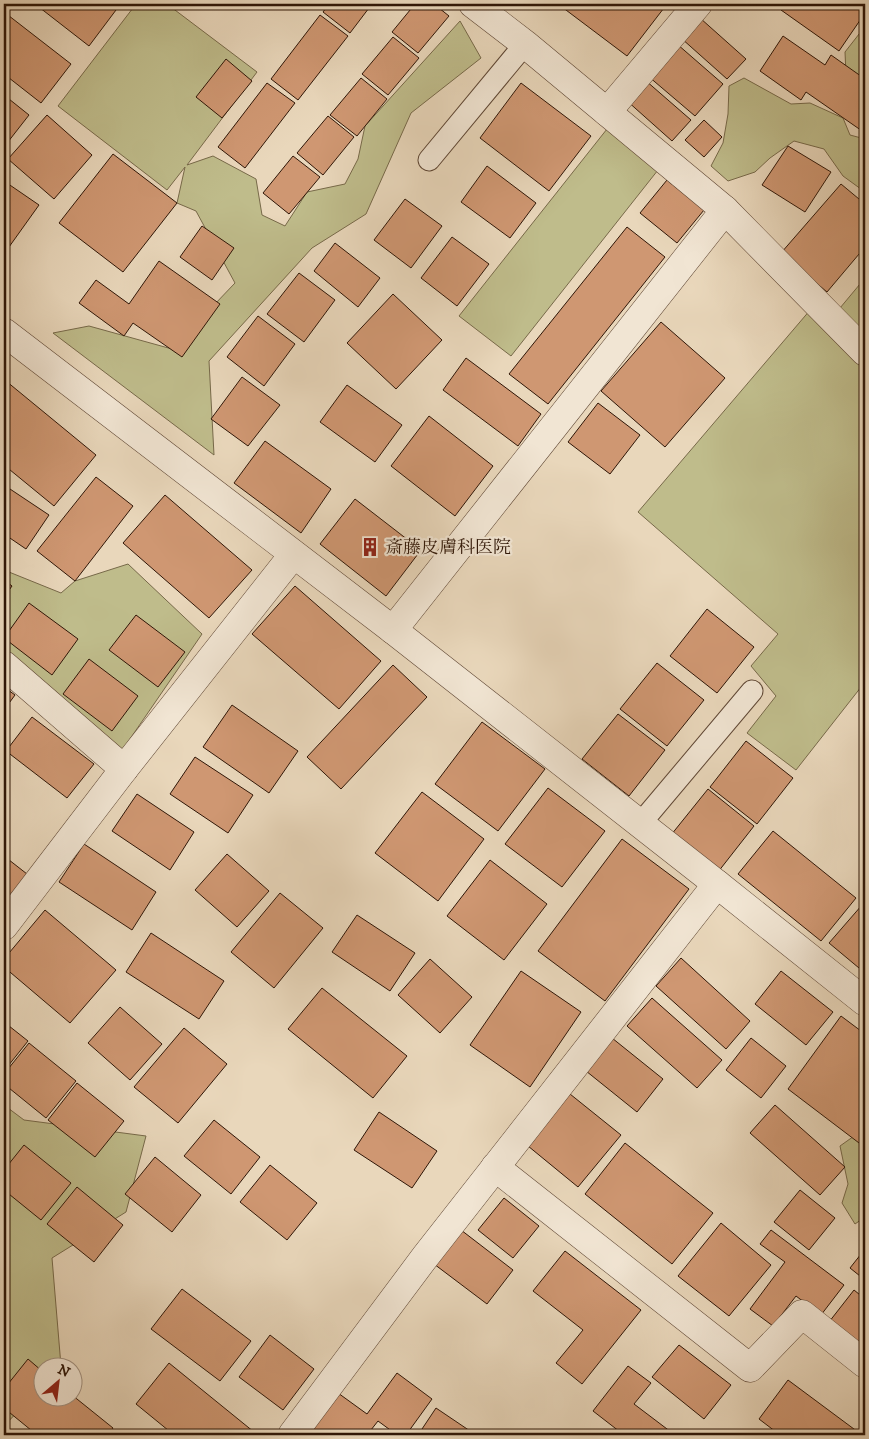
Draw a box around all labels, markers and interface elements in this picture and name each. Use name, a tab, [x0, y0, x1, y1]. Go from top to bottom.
building icon: 斎藤皮膚科医院	[359, 536, 381, 558]
place label: 斎藤皮膚科医院	[385, 537, 511, 559]
north arrow	[32, 1356, 82, 1406]
text: N	[54, 1361, 73, 1382]

